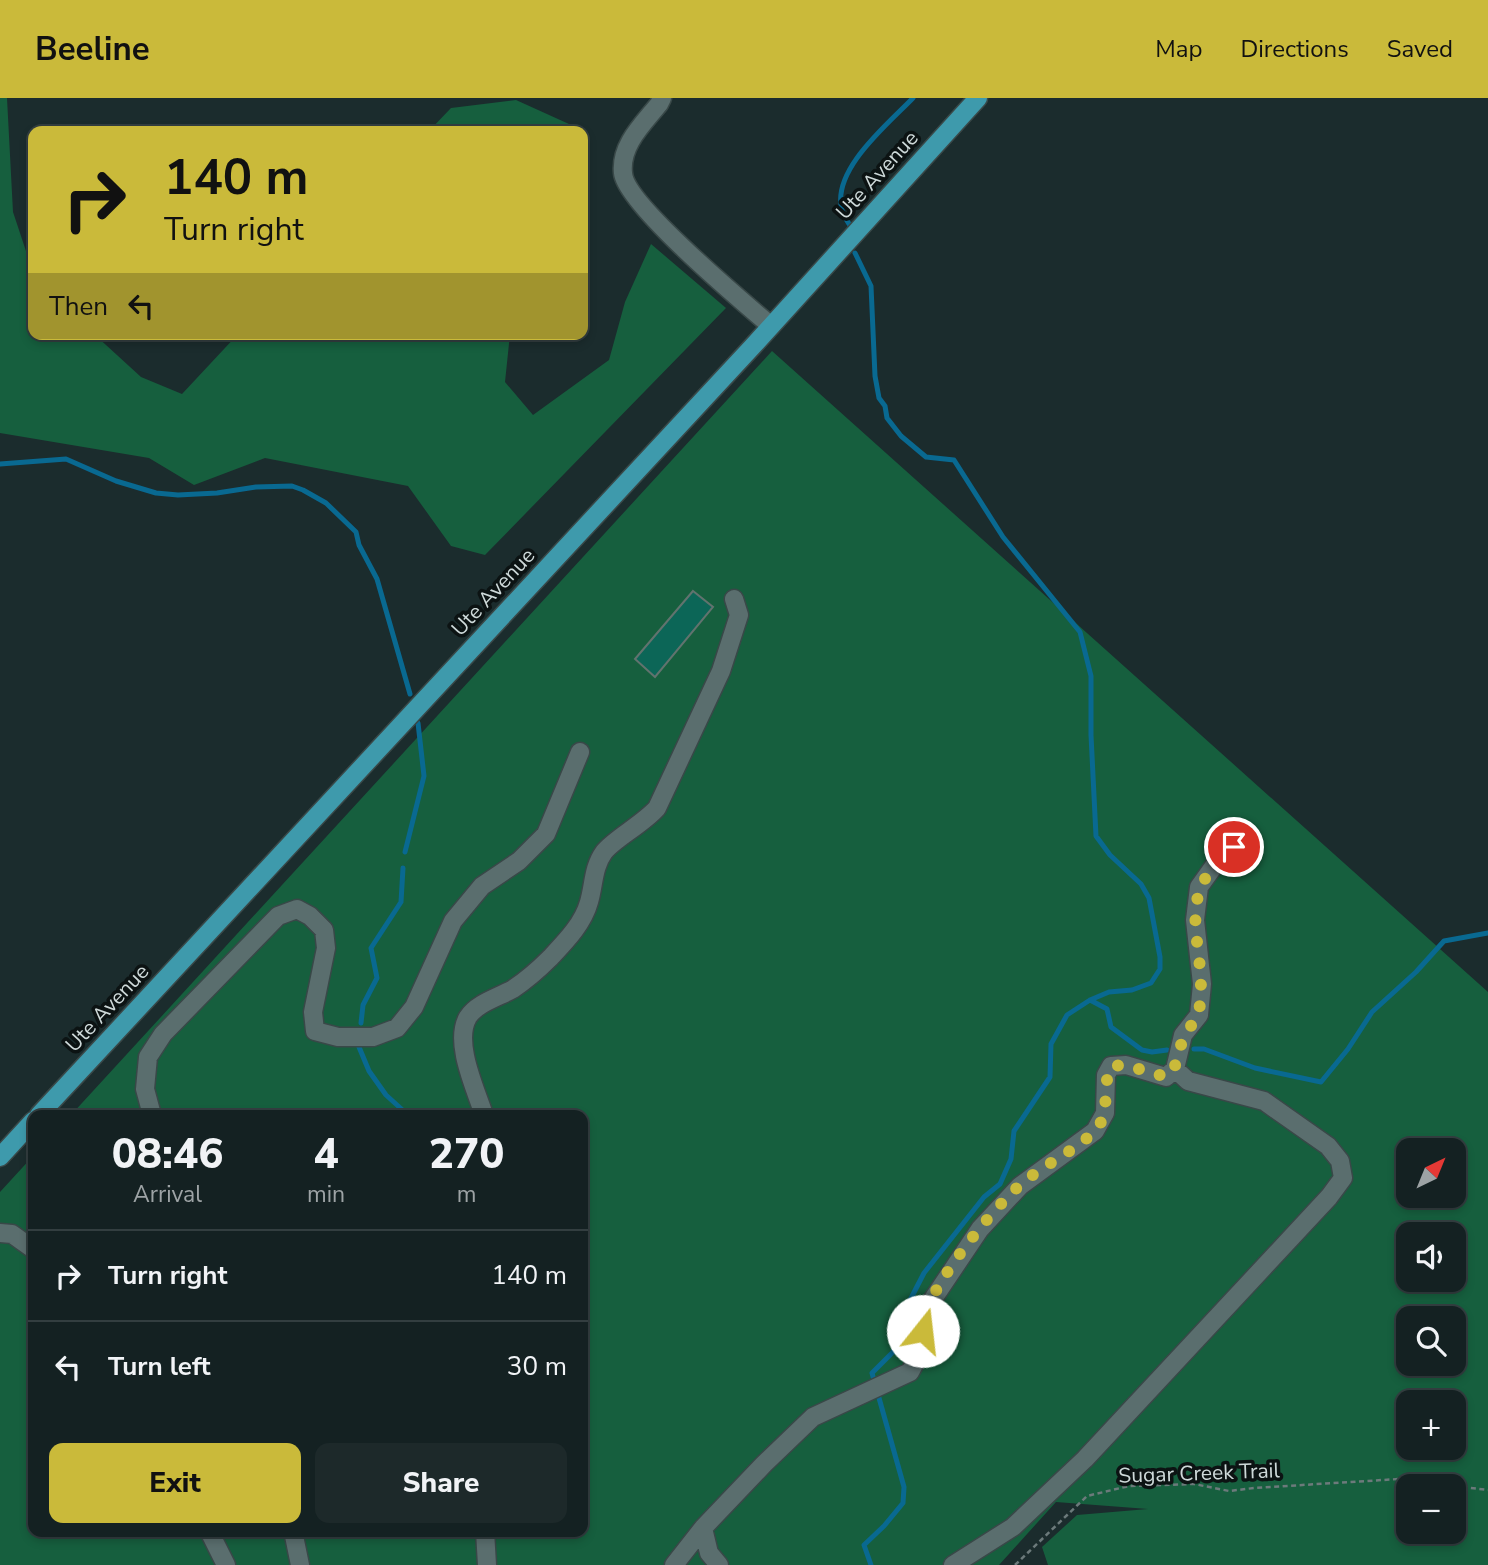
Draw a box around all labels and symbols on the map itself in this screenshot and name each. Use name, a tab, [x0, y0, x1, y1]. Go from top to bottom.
street label: Ute Avenue	[830, 125, 924, 225]
street label: Ute Avenue	[445, 542, 541, 642]
pin	[1204, 817, 1264, 877]
street label: Ute Avenue	[59, 958, 155, 1058]
north arrow	[1396, 1138, 1466, 1208]
position arrow	[886, 1294, 960, 1368]
street label: Sugar Creek Trail	[1118, 1456, 1281, 1490]

